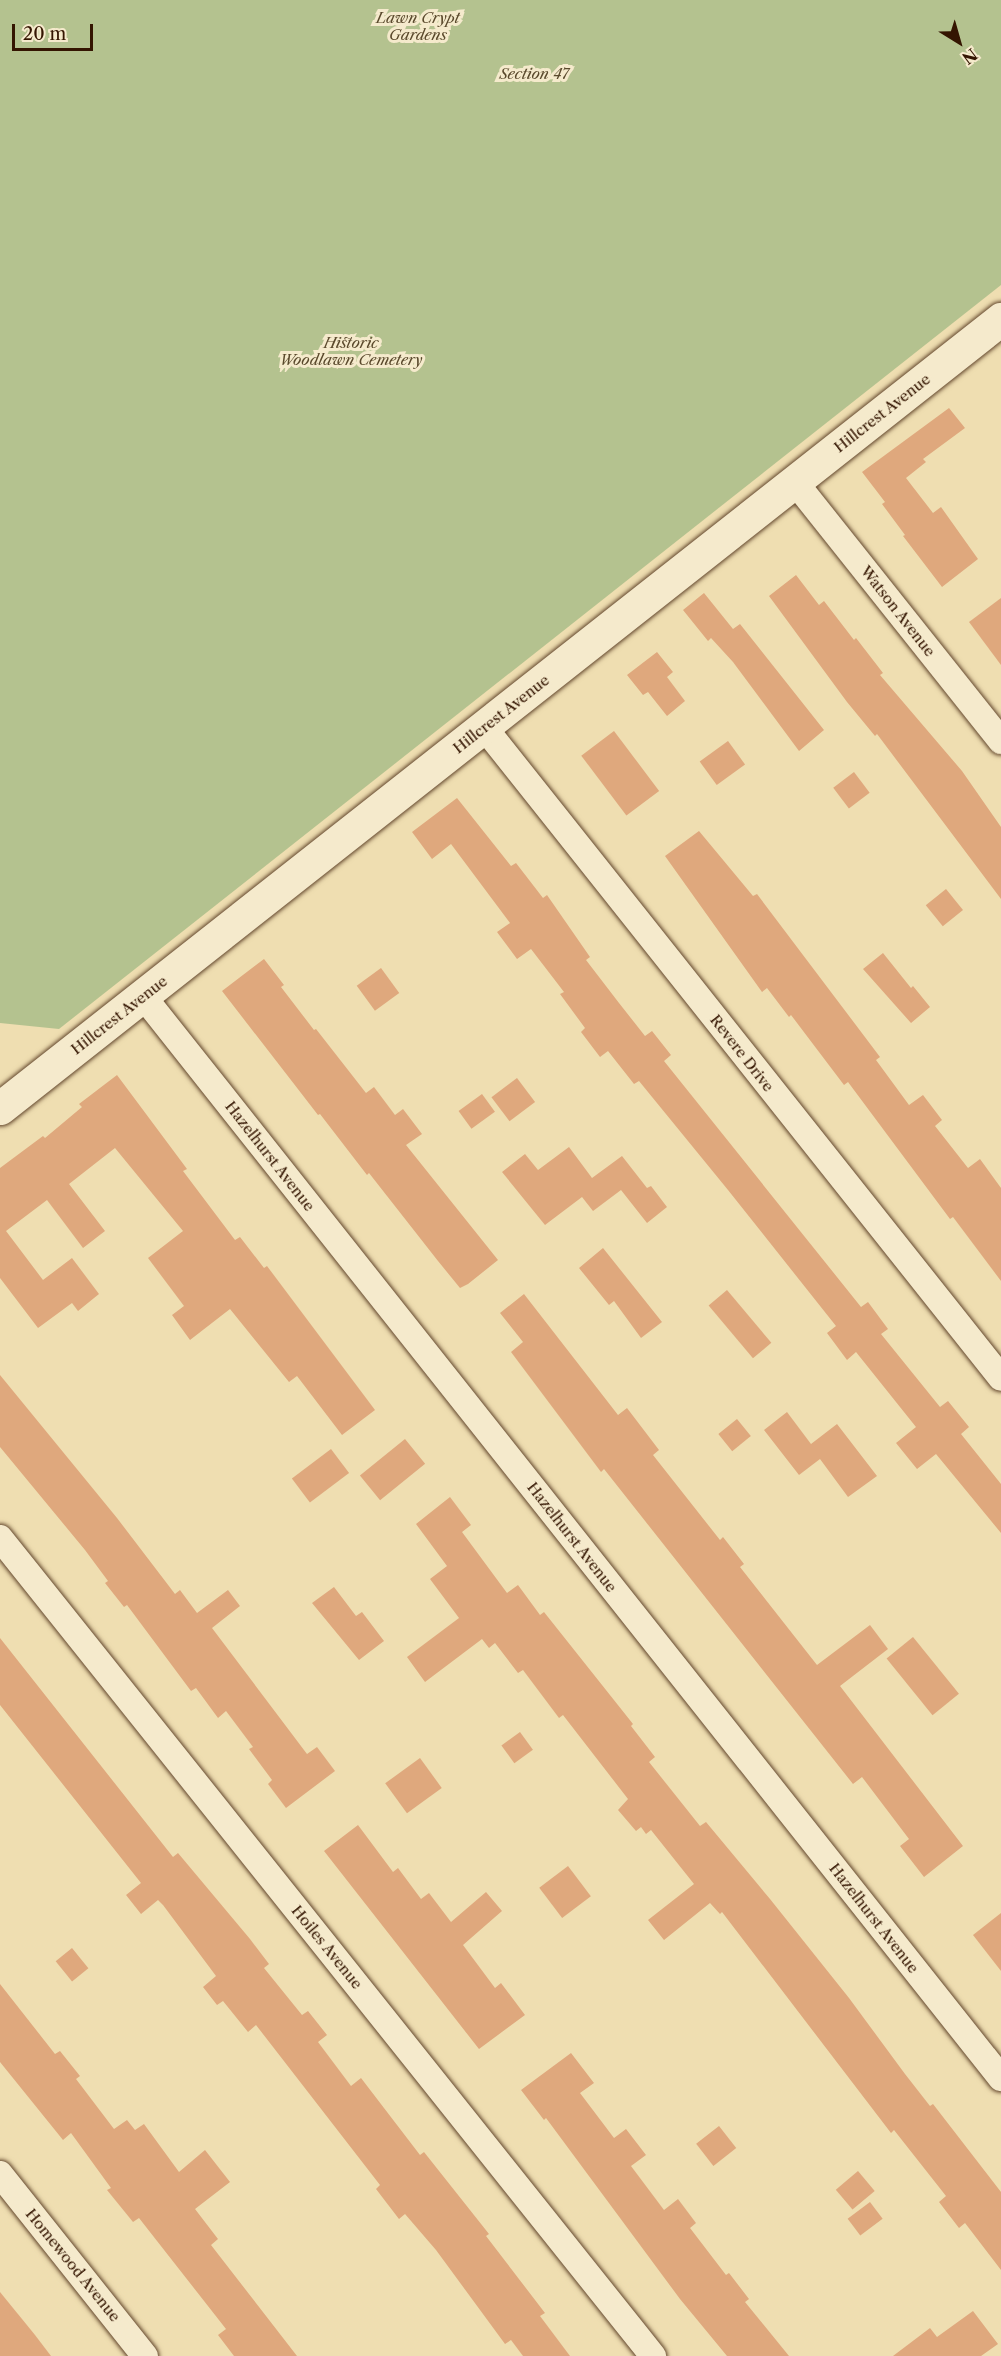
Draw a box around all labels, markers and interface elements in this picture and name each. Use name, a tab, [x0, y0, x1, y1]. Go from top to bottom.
park label: Lawn Crypt Gardens	[376, 8, 460, 43]
scale bar	[15, 12, 96, 50]
north arrow	[929, 12, 989, 72]
text: 20 m	[23, 23, 66, 45]
text: N	[958, 44, 981, 69]
park label: Section 47	[499, 65, 569, 83]
park label: Historic Woodlawn Cemetery	[279, 333, 423, 368]
street label: Hillcrest Avenue	[830, 370, 934, 456]
street label: Watson Avenue	[857, 562, 939, 660]
street label: Hillcrest Avenue	[449, 671, 553, 757]
street label: Hillcrest Avenue	[67, 972, 171, 1058]
street label: Revere Drive	[706, 1011, 778, 1095]
street label: Hazelhurst Avenue	[221, 1097, 319, 1215]
street label: Hazelhurst Avenue	[523, 1478, 621, 1596]
street label: Hazelhurst Avenue	[825, 1859, 923, 1977]
street label: Hoiles Avenue	[288, 1901, 366, 1993]
street label: Homewood Avenue	[22, 2205, 124, 2325]

